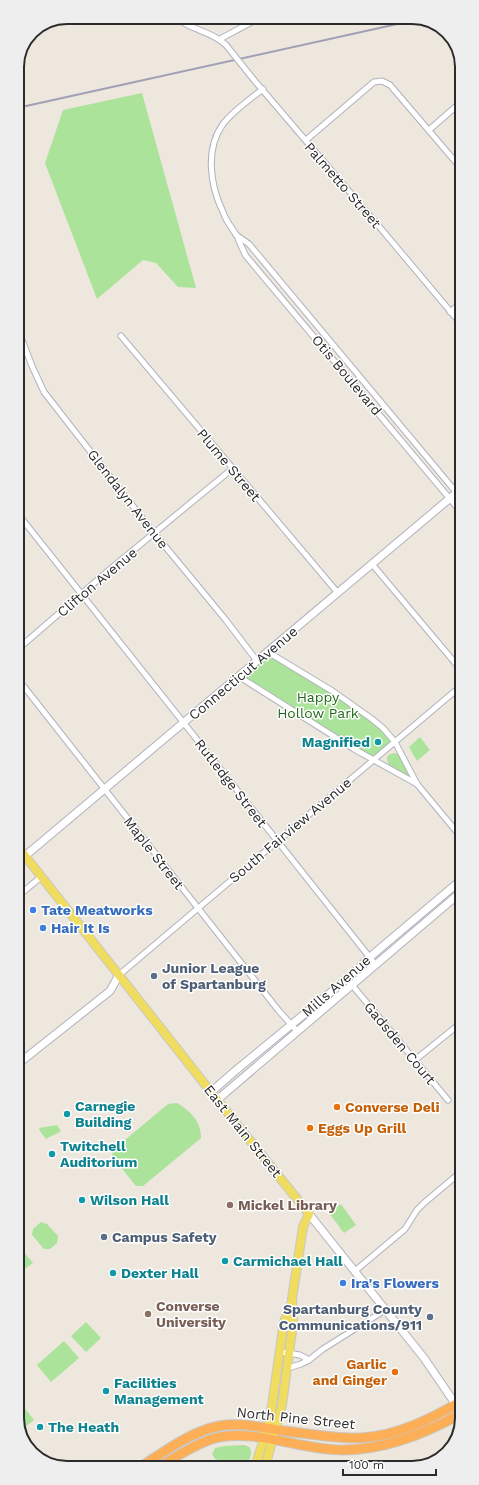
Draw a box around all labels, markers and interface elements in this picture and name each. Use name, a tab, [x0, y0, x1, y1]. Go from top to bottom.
street label: Palmetto Street	[301, 139, 385, 231]
street label: Otis Boulevard	[309, 332, 385, 418]
street label: Plume Street	[194, 425, 264, 505]
street label: Glendalyn Avenue	[84, 446, 172, 552]
street label: Clifton Avenue	[54, 544, 140, 620]
street label: Connecticut Avenue	[185, 623, 301, 723]
park label: Happy Hollow Park	[277, 689, 359, 721]
place label: Magnified	[302, 734, 370, 750]
street label: Rutledge Street	[192, 736, 270, 830]
marker: Magnified	[373, 737, 383, 747]
street label: South Fairview Avenue	[226, 774, 354, 886]
street label: Maple Street	[121, 813, 187, 893]
place label: Tate Meatworks	[41, 902, 153, 918]
marker: Tate Meatworks	[28, 905, 38, 915]
place label: Hair It Is	[51, 920, 110, 936]
marker: Hair It Is	[38, 923, 48, 933]
street label: Mills Avenue	[299, 952, 373, 1020]
place label: Junior League of Spartanburg	[162, 960, 266, 992]
marker: Junior League of Spartanburg	[149, 971, 159, 981]
street label: Gadsden Court	[361, 999, 439, 1087]
street label: East Main Street	[201, 1082, 285, 1180]
place label: Carnegie Building	[75, 1098, 135, 1130]
place label: Converse Deli	[345, 1099, 440, 1115]
marker: Converse Deli	[332, 1102, 342, 1112]
marker: Carnegie Building	[62, 1109, 72, 1119]
place label: Eggs Up Grill	[318, 1120, 407, 1136]
marker: Eggs Up Grill	[305, 1123, 315, 1133]
place label: Twitchell Auditorium	[60, 1138, 137, 1170]
marker: Twitchell Auditorium	[47, 1149, 57, 1159]
place label: Wilson Hall	[90, 1192, 169, 1208]
marker: Wilson Hall	[77, 1195, 87, 1205]
place label: Mickel Library	[238, 1197, 337, 1213]
marker: Mickel Library	[225, 1200, 235, 1210]
place label: Campus Safety	[112, 1229, 217, 1245]
marker: Campus Safety	[99, 1232, 109, 1242]
place label: Carmichael Hall	[233, 1253, 343, 1269]
marker: Carmichael Hall	[220, 1256, 230, 1266]
place label: Dexter Hall	[121, 1265, 199, 1281]
marker: Dexter Hall	[108, 1268, 118, 1278]
place label: Ira's Flowers	[351, 1275, 439, 1291]
marker: Ira's Flowers	[338, 1278, 348, 1288]
place label: Converse University	[156, 1298, 226, 1330]
place label: Spartanburg County Communications/911	[279, 1301, 422, 1333]
marker: Converse University	[143, 1309, 153, 1319]
marker: Spartanburg County Communications/911	[425, 1312, 435, 1322]
place label: Garlic and Ginger	[313, 1356, 387, 1388]
marker: Garlic and Ginger	[390, 1367, 400, 1377]
place label: Facilities Management	[114, 1375, 204, 1407]
marker: Facilities Management	[101, 1386, 111, 1396]
street label: North Pine Street	[236, 1404, 356, 1432]
place label: The Heath	[48, 1419, 119, 1435]
marker: The Heath	[35, 1422, 45, 1432]
scale bar	[343, 1451, 436, 1477]
text: 100 m	[349, 1458, 384, 1472]

